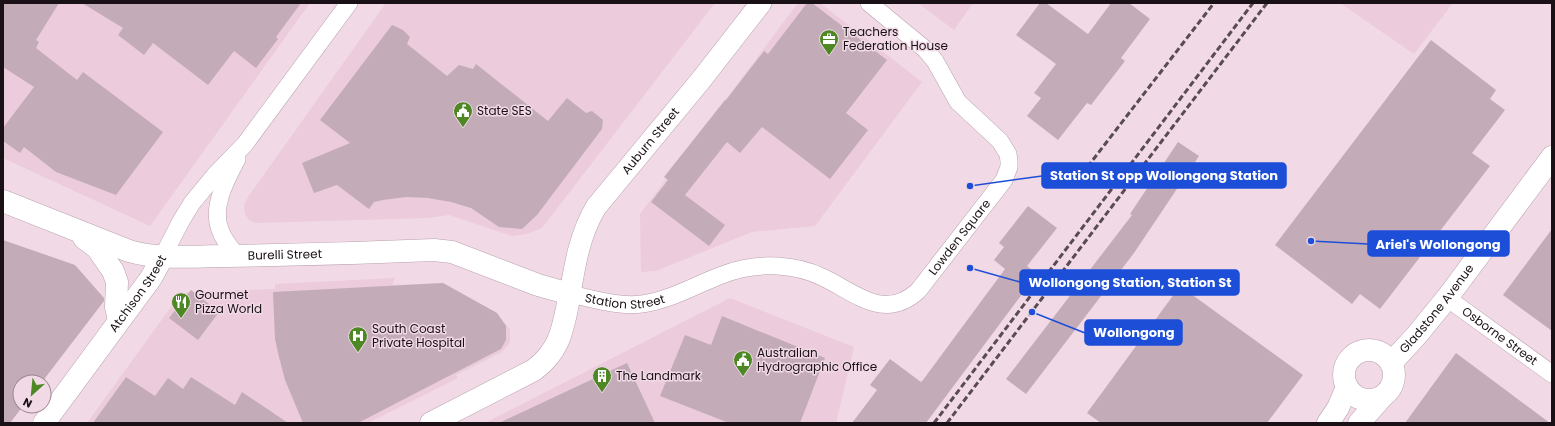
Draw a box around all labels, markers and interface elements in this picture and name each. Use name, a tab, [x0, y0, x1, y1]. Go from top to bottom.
place label: Teachers Federation House	[843, 23, 948, 54]
office icon: Teachers Federation House	[818, 28, 840, 56]
public building icon: State SES	[452, 100, 474, 128]
place label: State SES	[477, 102, 532, 119]
street label: Auburn Street	[617, 104, 683, 178]
callout: Station St opp Wollongong Station	[1042, 163, 1286, 188]
text: Station St opp Wollongong Station	[1050, 166, 1278, 185]
street label: Lowden Square	[924, 195, 994, 279]
callout: Ariel's Wollongong	[1368, 231, 1509, 256]
text: Ariel's Wollongong	[1375, 235, 1501, 254]
street label: Burelli Street	[248, 245, 322, 264]
street label: Atchison Street	[105, 252, 170, 335]
street label: Gladstone Avenue	[1395, 260, 1478, 357]
callout: Wollongong Station, Station St	[1020, 270, 1239, 295]
text: Wollongong Station, Station St	[1028, 273, 1232, 292]
place label: Gourmet Pizza World	[195, 286, 262, 317]
street label: Station Street	[583, 289, 667, 313]
restaurant icon: Gourmet Pizza World	[170, 291, 192, 319]
street label: Osborne Street	[1459, 303, 1541, 369]
place label: South Coast Private Hospital	[372, 320, 465, 351]
callout: Wollongong	[1085, 320, 1182, 345]
text: Wollongong	[1093, 323, 1175, 342]
hospital icon: South Coast Private Hospital	[347, 325, 369, 353]
place label: Australian Hydrographic Office	[757, 344, 877, 375]
public building icon: Australian Hydrographic Office	[732, 349, 754, 377]
building icon: The Landmark	[591, 365, 613, 393]
place label: The Landmark	[616, 367, 702, 384]
north arrow	[12, 374, 52, 414]
text: N	[20, 394, 35, 412]

